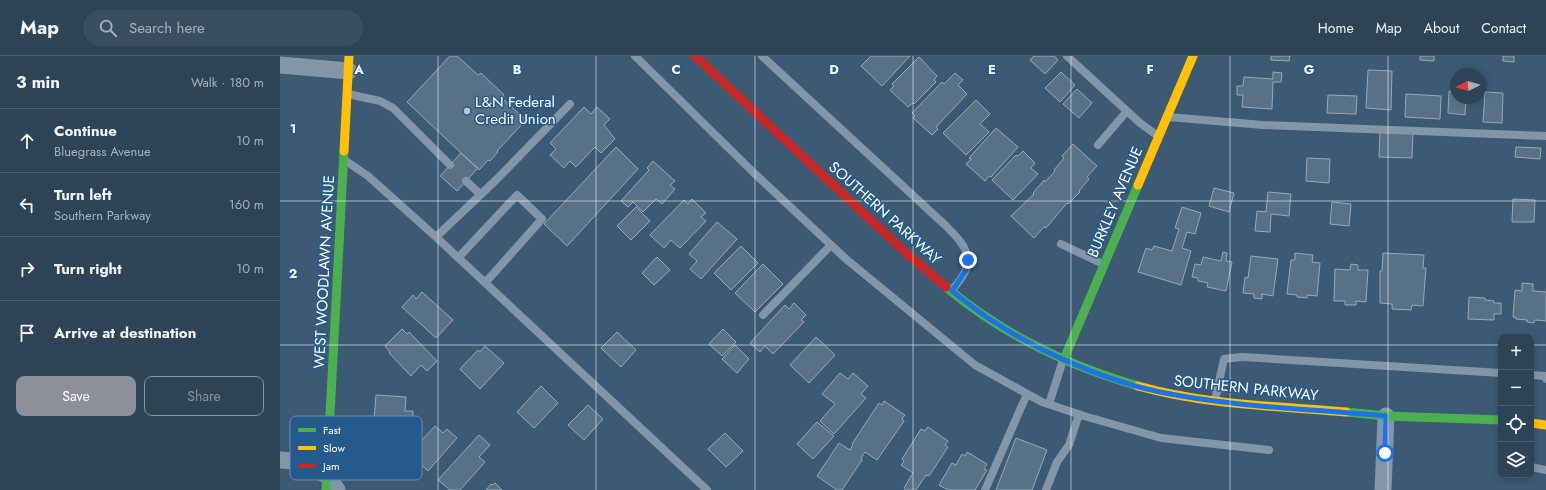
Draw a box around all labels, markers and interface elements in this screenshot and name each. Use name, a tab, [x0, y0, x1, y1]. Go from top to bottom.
search box	[83, 10, 363, 46]
text: Map	[20, 14, 59, 41]
icon: search	[97, 17, 119, 39]
text: Search here	[129, 17, 205, 39]
text: Home	[1318, 18, 1354, 38]
text: Map	[1376, 18, 1402, 38]
text: About	[1424, 18, 1459, 38]
text: Contact	[1481, 18, 1526, 38]
text: A	[353, 60, 364, 79]
text: B	[513, 60, 522, 79]
text: C	[671, 60, 681, 79]
text: D	[829, 60, 839, 79]
text: E	[988, 60, 996, 79]
text: F	[1146, 60, 1154, 79]
text: G	[1304, 60, 1315, 79]
north arrow	[1450, 68, 1486, 104]
text: 3 min	[16, 70, 60, 94]
text: Walk · 180 m	[191, 73, 264, 92]
place label: L&N Federal Credit Union	[475, 91, 556, 130]
marker: L&N Federal Credit Union	[462, 106, 472, 116]
text: 1	[290, 119, 296, 138]
text: Continue	[54, 120, 117, 142]
icon: ahead	[16, 130, 38, 152]
text: 10 m	[236, 131, 264, 150]
text: Bluegrass Avenue	[54, 142, 151, 161]
street label: BURKLEY AVENUE	[1082, 143, 1148, 261]
street label: SOUTHERN PARKWAY	[824, 156, 947, 270]
street label: WEST WOODLAWN AVENUE	[308, 175, 340, 369]
text: Turn left	[54, 184, 112, 206]
icon: left	[16, 194, 38, 216]
text: 160 m	[229, 195, 264, 214]
text: Southern Parkway	[54, 206, 151, 225]
route end	[959, 251, 977, 269]
icon: right	[16, 258, 38, 280]
text: Turn right	[54, 258, 122, 280]
text: 10 m	[236, 259, 264, 278]
text: 2	[289, 264, 297, 283]
icon: arrive	[16, 322, 38, 344]
text: Arrive at destination	[54, 322, 196, 344]
map controls	[1498, 334, 1534, 478]
button: +	[1498, 334, 1534, 370]
street label: SOUTHERN PARKWAY	[1173, 369, 1320, 407]
button: −	[1498, 370, 1534, 406]
button: Save	[16, 376, 136, 416]
button: Share	[144, 376, 264, 416]
button: locate	[1498, 406, 1534, 442]
legend	[290, 416, 422, 480]
text: Fast	[323, 422, 341, 438]
text: Slow	[323, 440, 345, 456]
button: layers	[1498, 442, 1534, 478]
route start	[1376, 444, 1394, 462]
text: Jam	[321, 458, 340, 474]

